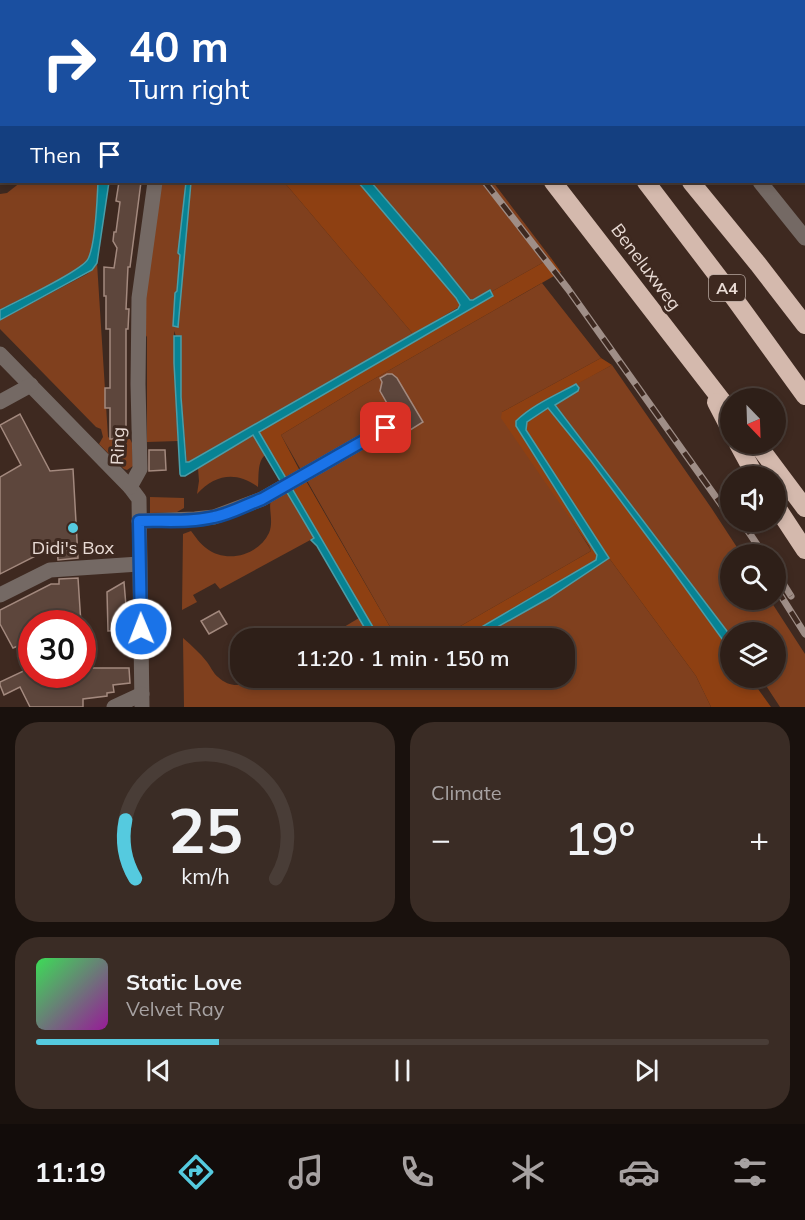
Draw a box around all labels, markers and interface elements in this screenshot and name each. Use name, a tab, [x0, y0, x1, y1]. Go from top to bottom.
text: 40 m	[129, 20, 229, 73]
icon: right	[30, 24, 108, 102]
text: Turn right	[129, 72, 249, 106]
icon: arrive	[93, 138, 126, 171]
text: Then	[30, 141, 81, 169]
street label: Beneluxweg	[606, 219, 686, 315]
road number: A4	[709, 275, 745, 301]
north arrow	[720, 388, 786, 454]
map controls	[720, 388, 786, 688]
pin	[360, 402, 411, 453]
icon: arrive	[369, 411, 402, 444]
street label: Ring	[105, 427, 130, 465]
button: sound	[720, 466, 786, 532]
marker: Didi's Box	[66, 521, 80, 535]
place label: Didi's Box	[32, 536, 115, 559]
button: search	[720, 544, 786, 610]
position arrow	[109, 597, 173, 661]
speed limit sign: 30	[18, 610, 96, 688]
button: layers	[720, 622, 786, 688]
text: 11:20 · 1 min · 150 m	[295, 644, 510, 672]
text: Climate	[431, 780, 502, 805]
text: 25	[168, 790, 242, 869]
text: 19°	[565, 810, 635, 866]
text: −	[431, 818, 451, 859]
text: +	[749, 818, 769, 859]
text: km/h	[181, 862, 229, 889]
text: Static Love	[126, 968, 242, 996]
text: Velvet Ray	[126, 996, 224, 1021]
icon: previous	[142, 1054, 175, 1087]
icon: pause	[386, 1054, 419, 1087]
icon: next	[630, 1054, 663, 1087]
icon: directions	[175, 1151, 217, 1193]
icon: music	[285, 1151, 327, 1193]
icon: phone	[396, 1151, 438, 1193]
icon: climate	[507, 1151, 549, 1193]
icon: car	[618, 1151, 660, 1193]
icon: filters	[729, 1151, 771, 1193]
text: 11:19	[34, 1155, 106, 1189]

